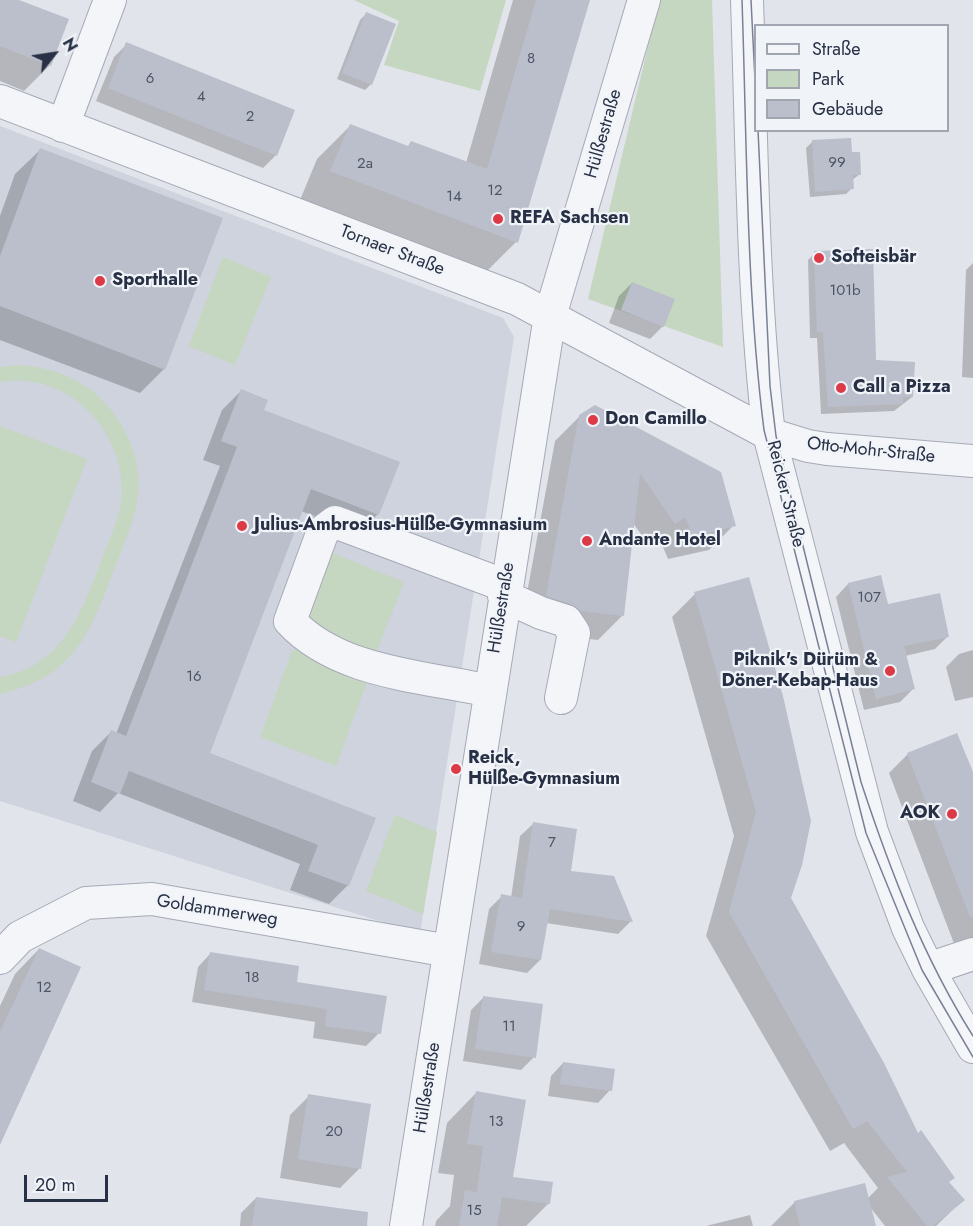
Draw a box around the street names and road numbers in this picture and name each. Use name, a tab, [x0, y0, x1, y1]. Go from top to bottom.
street label: Hülßestraße	[581, 87, 627, 181]
street label: Tornaer Straße	[337, 221, 447, 281]
street label: Otto-Mohr-Straße	[806, 434, 936, 468]
street label: Reicker Straße	[761, 438, 809, 550]
street label: Hülßestraße	[484, 561, 520, 655]
street label: Goldammerweg	[155, 891, 279, 931]
street label: Hülßestraße	[410, 1041, 446, 1135]

